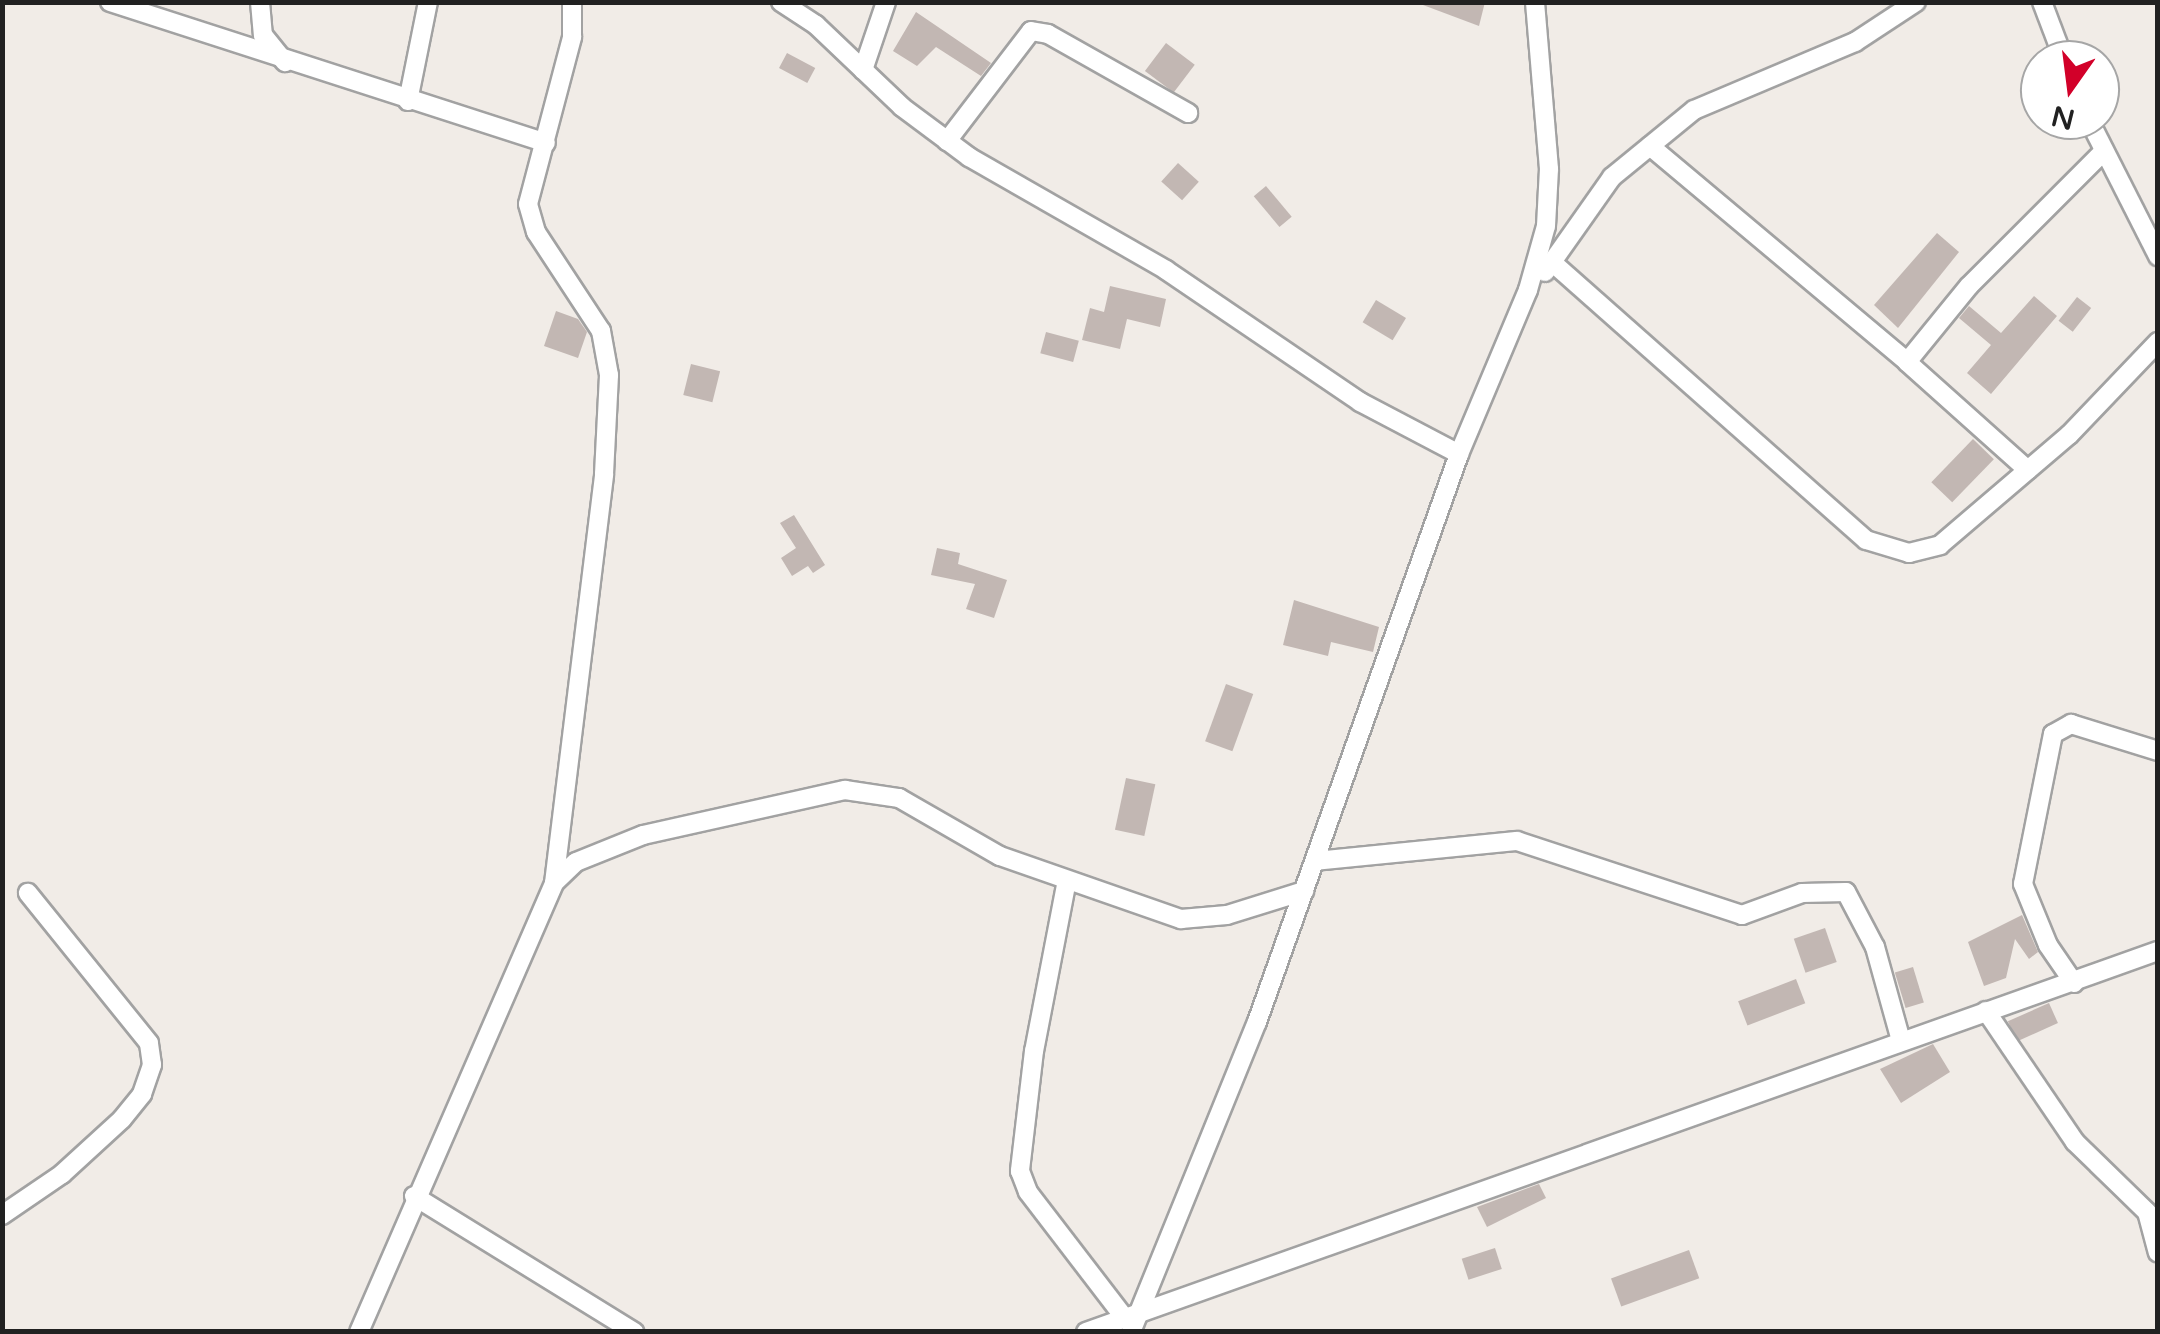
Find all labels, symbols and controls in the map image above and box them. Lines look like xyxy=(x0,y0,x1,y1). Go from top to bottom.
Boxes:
north arrow xyxy=(2020,40,2120,140)
text: N xyxy=(2048,98,2078,136)

